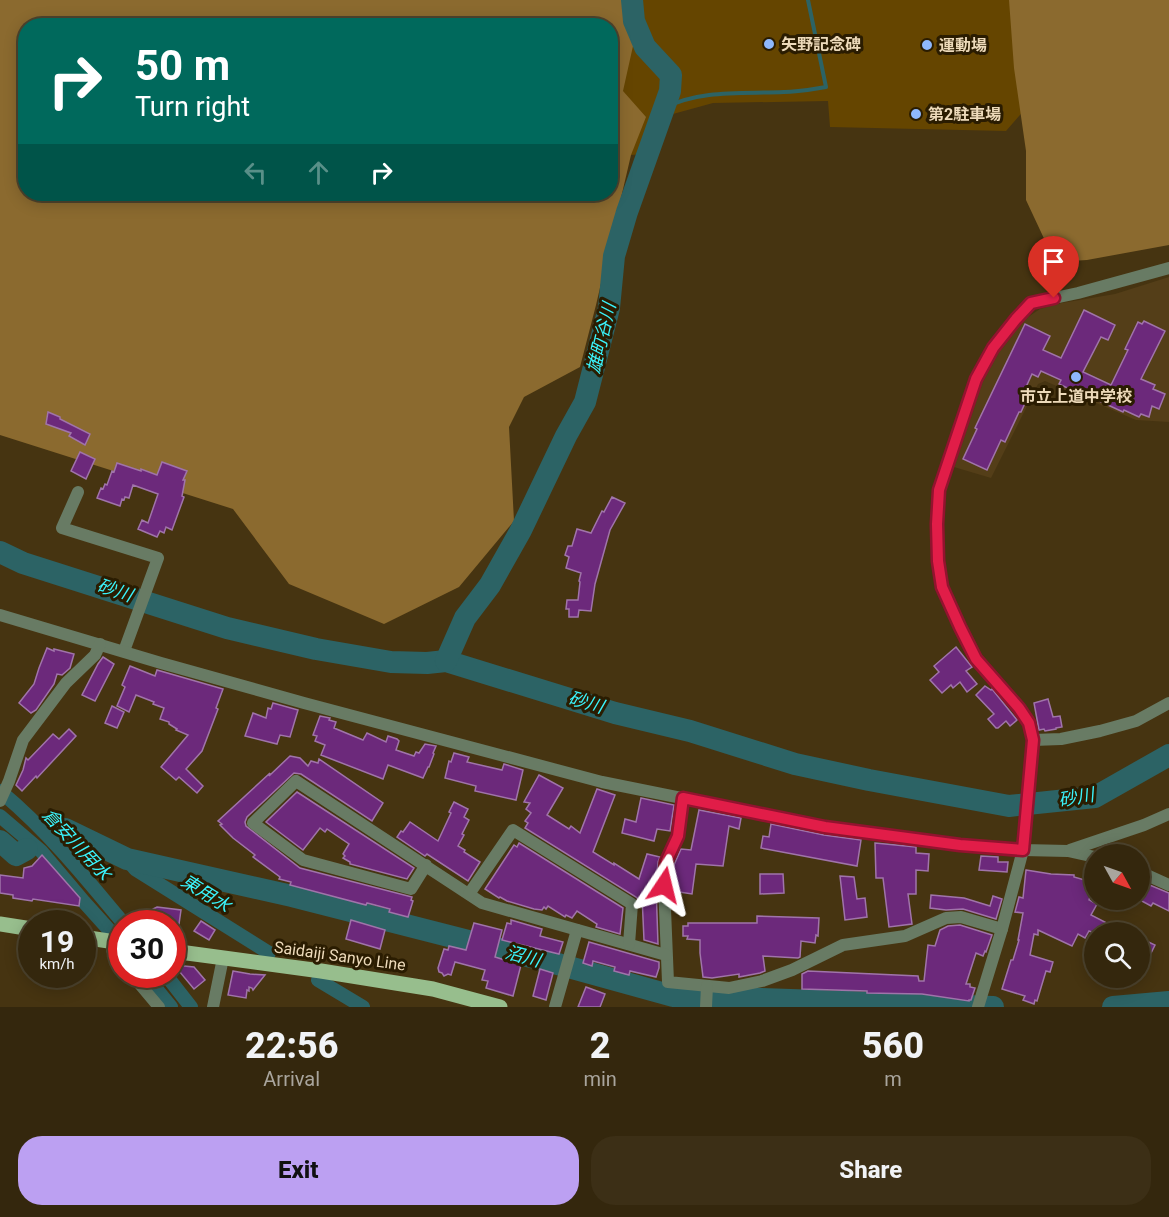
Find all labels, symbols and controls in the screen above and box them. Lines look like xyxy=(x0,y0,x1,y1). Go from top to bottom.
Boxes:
place label: 矢野記念碑 xyxy=(781,35,861,54)
place label: 運動場 xyxy=(939,36,987,55)
marker: 矢野記念碑 xyxy=(762,37,776,51)
marker: 運動場 xyxy=(920,38,934,52)
text: 50 m xyxy=(135,41,230,90)
icon: right xyxy=(36,42,114,120)
text: Turn right xyxy=(135,91,250,123)
place label: 第2駐車場 xyxy=(928,105,1001,124)
marker: 第2駐車場 xyxy=(909,107,923,121)
icon: left xyxy=(239,156,272,189)
icon: ahead xyxy=(302,156,335,189)
icon: right xyxy=(365,156,398,189)
pin xyxy=(1028,236,1079,298)
icon: arrive xyxy=(1037,245,1070,278)
water label: 雄町谷川 xyxy=(583,299,620,375)
marker: 市立上道中学校 xyxy=(1069,370,1083,384)
place label: 市立上道中学校 xyxy=(1020,387,1132,406)
water label: 砂川 xyxy=(95,574,137,606)
water label: 砂川 xyxy=(566,687,608,718)
water label: 砂川 xyxy=(1056,783,1098,810)
water label: 倉安川用水 xyxy=(39,804,117,886)
north arrow xyxy=(1084,844,1150,910)
map controls xyxy=(1084,844,1150,988)
position arrow xyxy=(632,853,696,917)
water label: 東用水 xyxy=(178,870,236,917)
speed limit sign: 30 xyxy=(108,910,186,988)
button: search xyxy=(1084,922,1150,988)
text: 19 xyxy=(40,924,74,959)
street label: Saidaiji Sanyo Line xyxy=(273,937,407,975)
water label: 沼川 xyxy=(503,941,545,971)
text: km/h xyxy=(39,955,75,973)
text: 22:56 xyxy=(245,1025,338,1067)
text: 2 xyxy=(590,1025,611,1067)
text: 560 xyxy=(862,1025,924,1067)
text: Arrival xyxy=(263,1067,320,1091)
text: min xyxy=(583,1067,617,1091)
text: m xyxy=(884,1067,902,1091)
button: Exit xyxy=(18,1136,579,1205)
button: Share xyxy=(591,1136,1151,1205)

